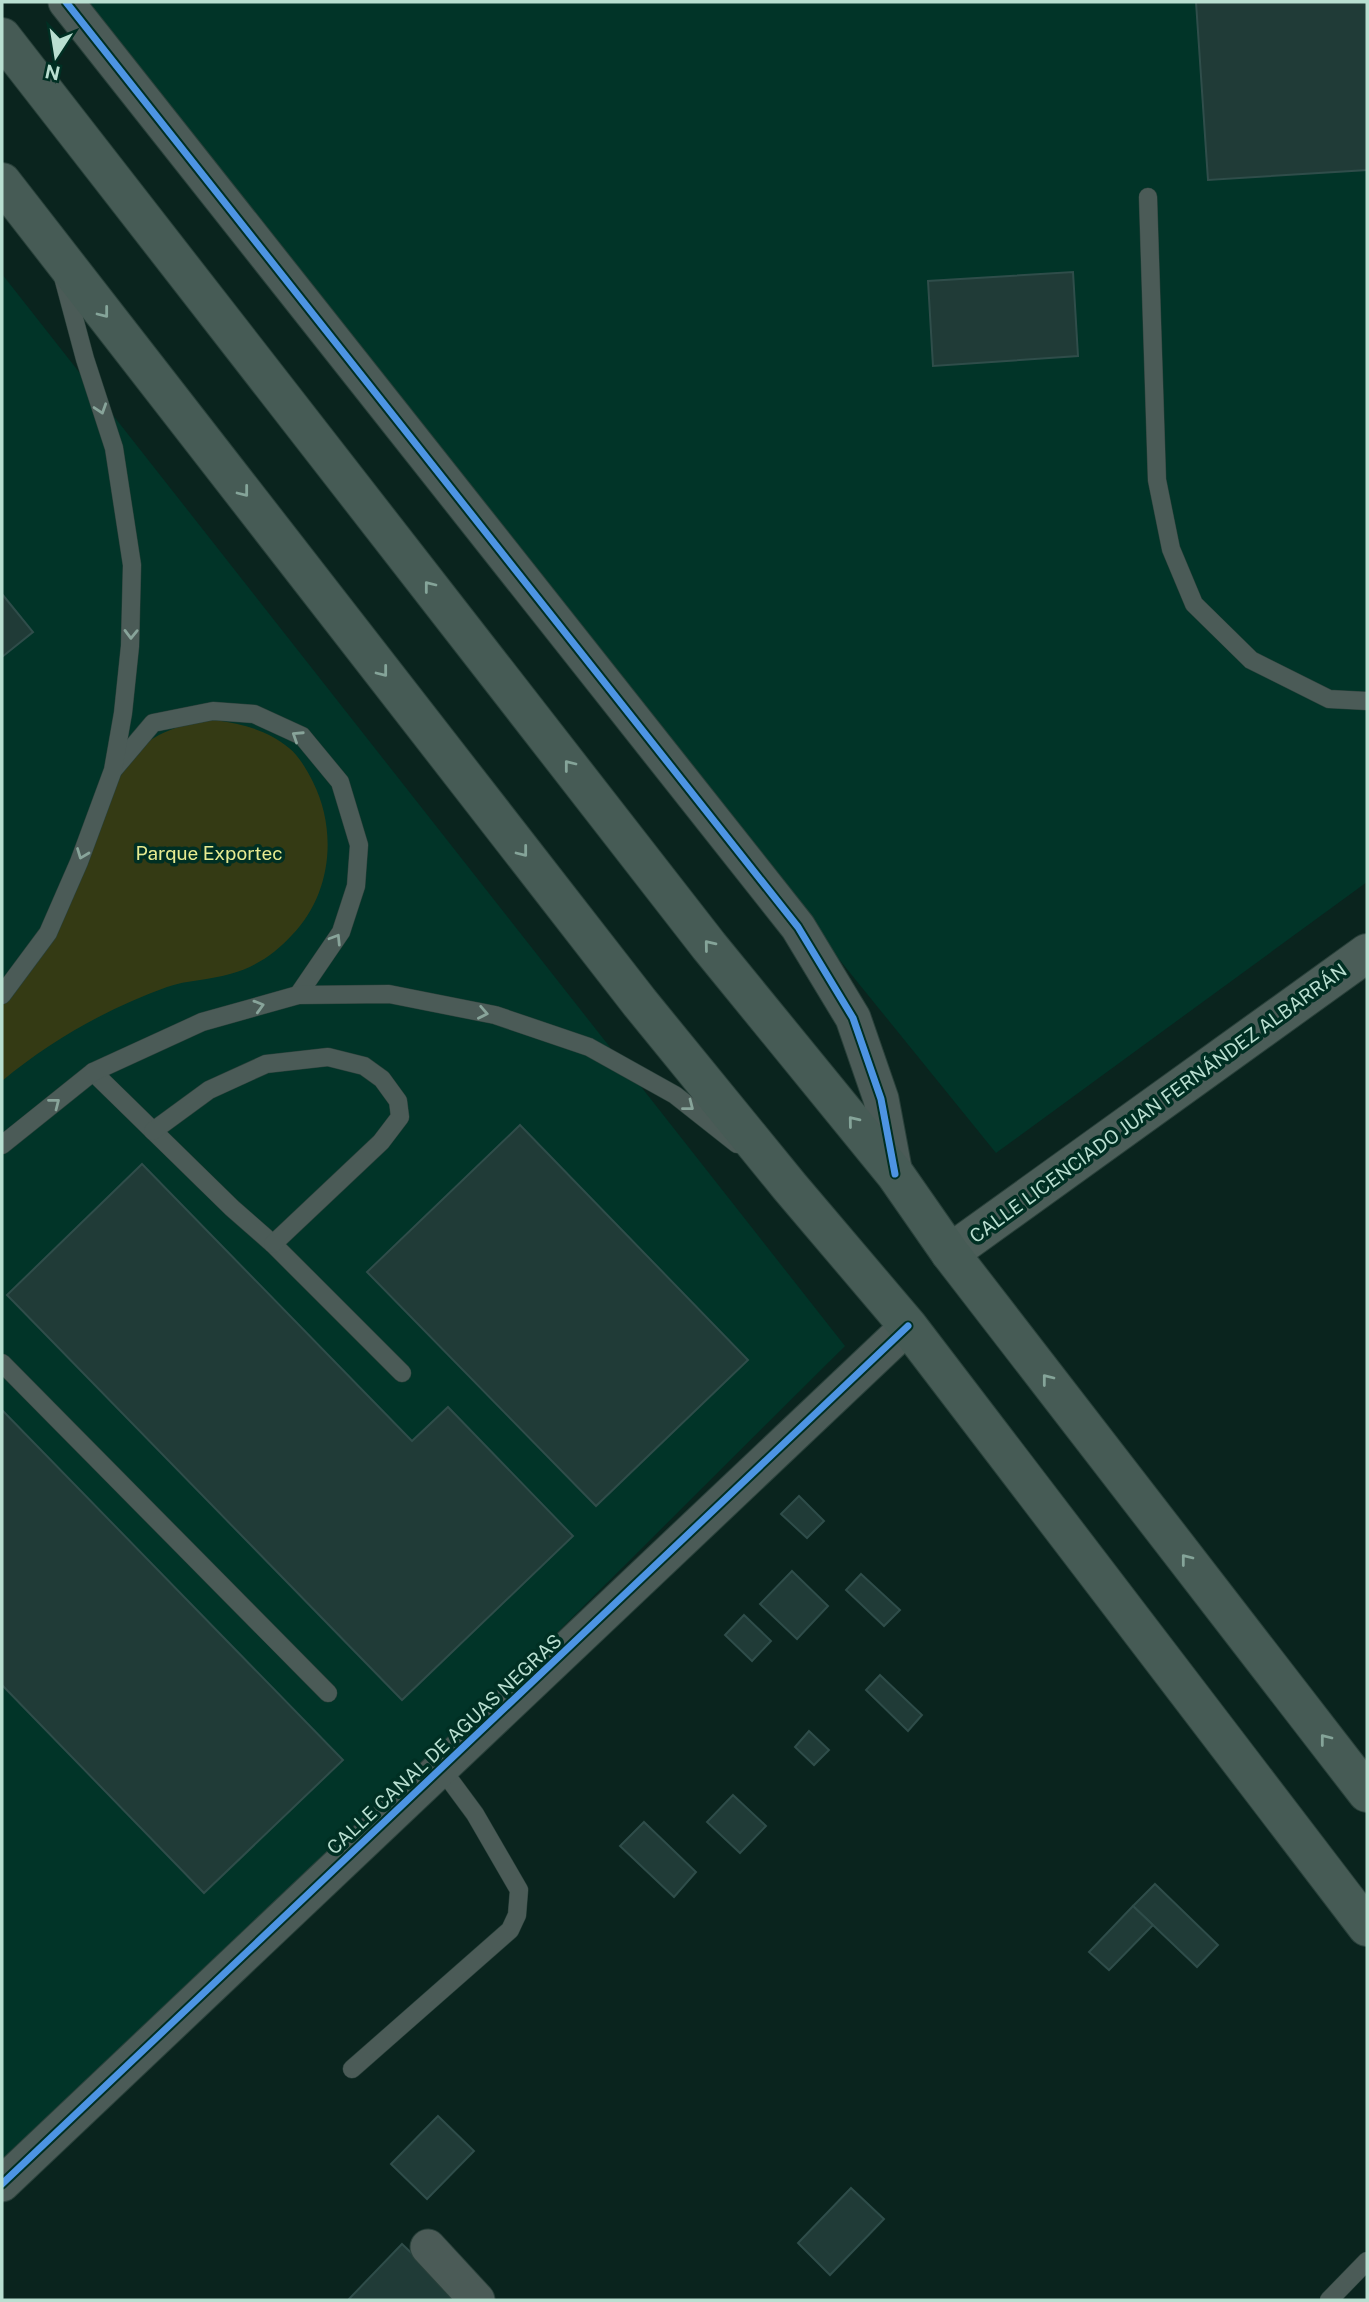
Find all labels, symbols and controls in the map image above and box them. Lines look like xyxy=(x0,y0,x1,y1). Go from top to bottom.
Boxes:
north arrow xyxy=(21,21,91,91)
text: N xyxy=(43,60,62,85)
one-way arrow xyxy=(96,305,109,317)
one-way arrow xyxy=(93,403,107,415)
one-way arrow xyxy=(235,485,248,497)
one-way arrow xyxy=(424,581,437,594)
one-way arrow xyxy=(123,628,138,639)
one-way arrow xyxy=(375,665,388,677)
one-way arrow xyxy=(292,731,305,744)
one-way arrow xyxy=(564,761,577,773)
park label: Parque Exportec xyxy=(135,842,283,864)
one-way arrow xyxy=(514,844,527,857)
one-way arrow xyxy=(76,848,90,860)
one-way arrow xyxy=(327,933,340,946)
one-way arrow xyxy=(704,940,717,952)
street label: CALLE LICENCIADO JUAN FERNÁNDEZ ALBARRÁN xyxy=(965,959,1351,1247)
one-way arrow xyxy=(253,1000,265,1015)
one-way arrow xyxy=(477,1004,489,1019)
one-way arrow xyxy=(48,1098,60,1111)
one-way arrow xyxy=(681,1098,693,1111)
one-way arrow xyxy=(848,1116,861,1129)
one-way arrow xyxy=(1042,1374,1055,1387)
one-way arrow xyxy=(1182,1554,1195,1567)
street label: CALLE CANAL DE AGUAS NEGRAS xyxy=(322,1629,566,1859)
one-way arrow xyxy=(1321,1734,1334,1747)

